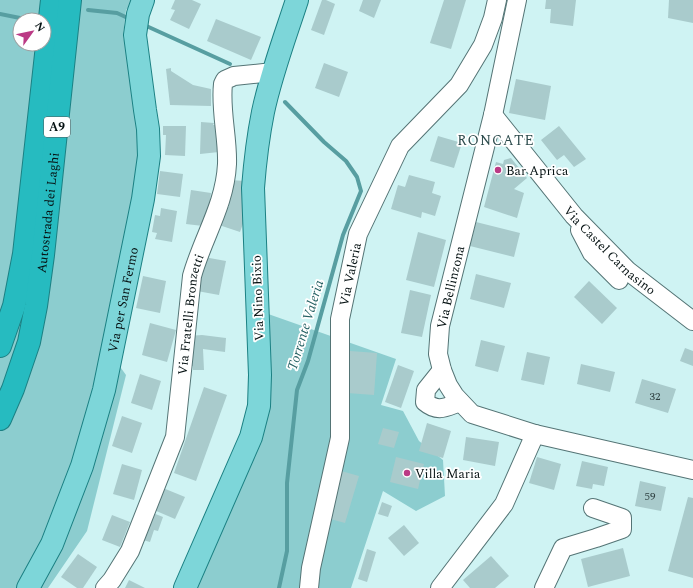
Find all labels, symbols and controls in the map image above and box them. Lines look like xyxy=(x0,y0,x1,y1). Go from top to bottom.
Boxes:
north arrow xyxy=(12,12,52,52)
text: N xyxy=(30,18,50,35)
road number: A9 xyxy=(44,117,70,137)
district label: RONCATE xyxy=(457,130,535,151)
street label: Autostrada dei Laghi xyxy=(32,152,65,274)
place label: Bar Aprica xyxy=(506,161,569,181)
marker: Bar Aprica xyxy=(493,165,503,175)
street label: Via Castel Carnasino xyxy=(558,202,660,300)
street label: Via Valeria xyxy=(334,240,367,308)
street label: Via Bellinzona xyxy=(432,243,470,331)
street label: Via per San Fermo xyxy=(103,245,144,354)
street label: Via Fratelli Bronzetti xyxy=(173,251,210,376)
street label: Via Nino Bixio xyxy=(247,255,269,341)
water label: Torrente Valeria xyxy=(282,277,329,373)
house number: 32 xyxy=(650,388,661,405)
place label: Villa Maria xyxy=(415,464,481,484)
marker: Villa Maria xyxy=(402,468,412,478)
house number: 59 xyxy=(645,488,656,505)

